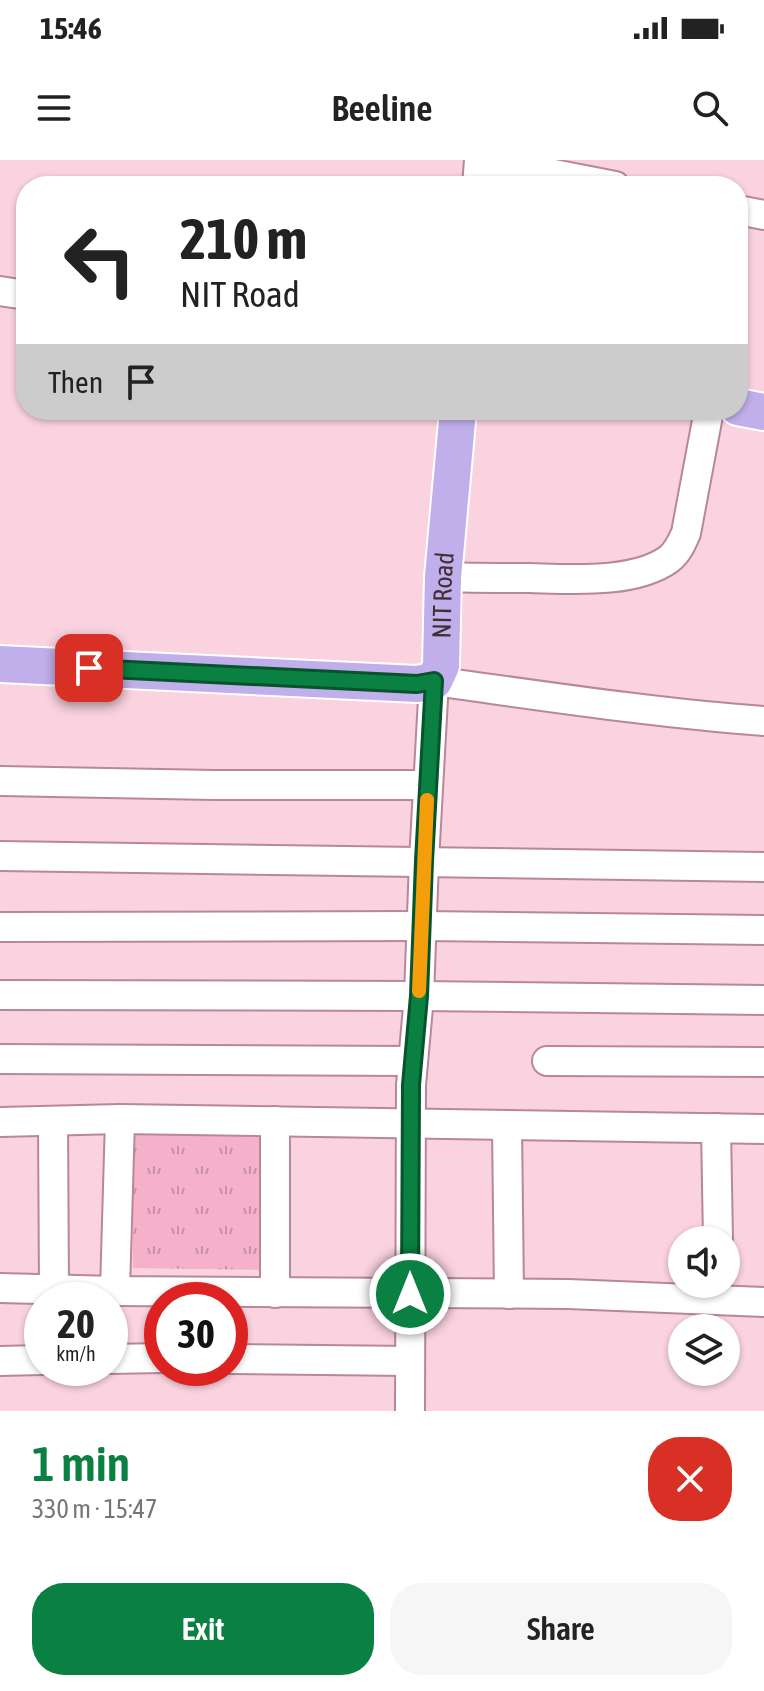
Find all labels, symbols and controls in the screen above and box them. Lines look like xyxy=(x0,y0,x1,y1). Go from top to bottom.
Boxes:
text: 15:46 xyxy=(40,11,102,45)
icon: menu xyxy=(32,86,76,130)
icon: search xyxy=(688,86,732,130)
text: Beeline xyxy=(331,87,433,129)
text: 210 m xyxy=(180,207,307,271)
icon: left xyxy=(48,208,152,312)
text: NIT Road xyxy=(180,273,300,315)
icon: arrive xyxy=(119,360,163,404)
text: Then xyxy=(48,365,103,399)
street label: NIT Road xyxy=(427,551,460,639)
pin xyxy=(55,634,123,702)
icon: arrive xyxy=(67,646,111,690)
map controls xyxy=(668,1226,740,1386)
button: sound xyxy=(668,1226,740,1298)
position arrow xyxy=(368,1252,452,1336)
speed limit sign: 30 xyxy=(144,1282,248,1386)
text: 20 xyxy=(57,1301,95,1346)
button: layers xyxy=(668,1314,740,1386)
text: km/h xyxy=(56,1342,96,1365)
text: 1 min xyxy=(32,1436,130,1491)
button: close xyxy=(648,1437,732,1521)
text: 330 m · 15:47 xyxy=(32,1494,157,1524)
button: Exit xyxy=(32,1583,374,1675)
button: Share xyxy=(390,1583,732,1675)

